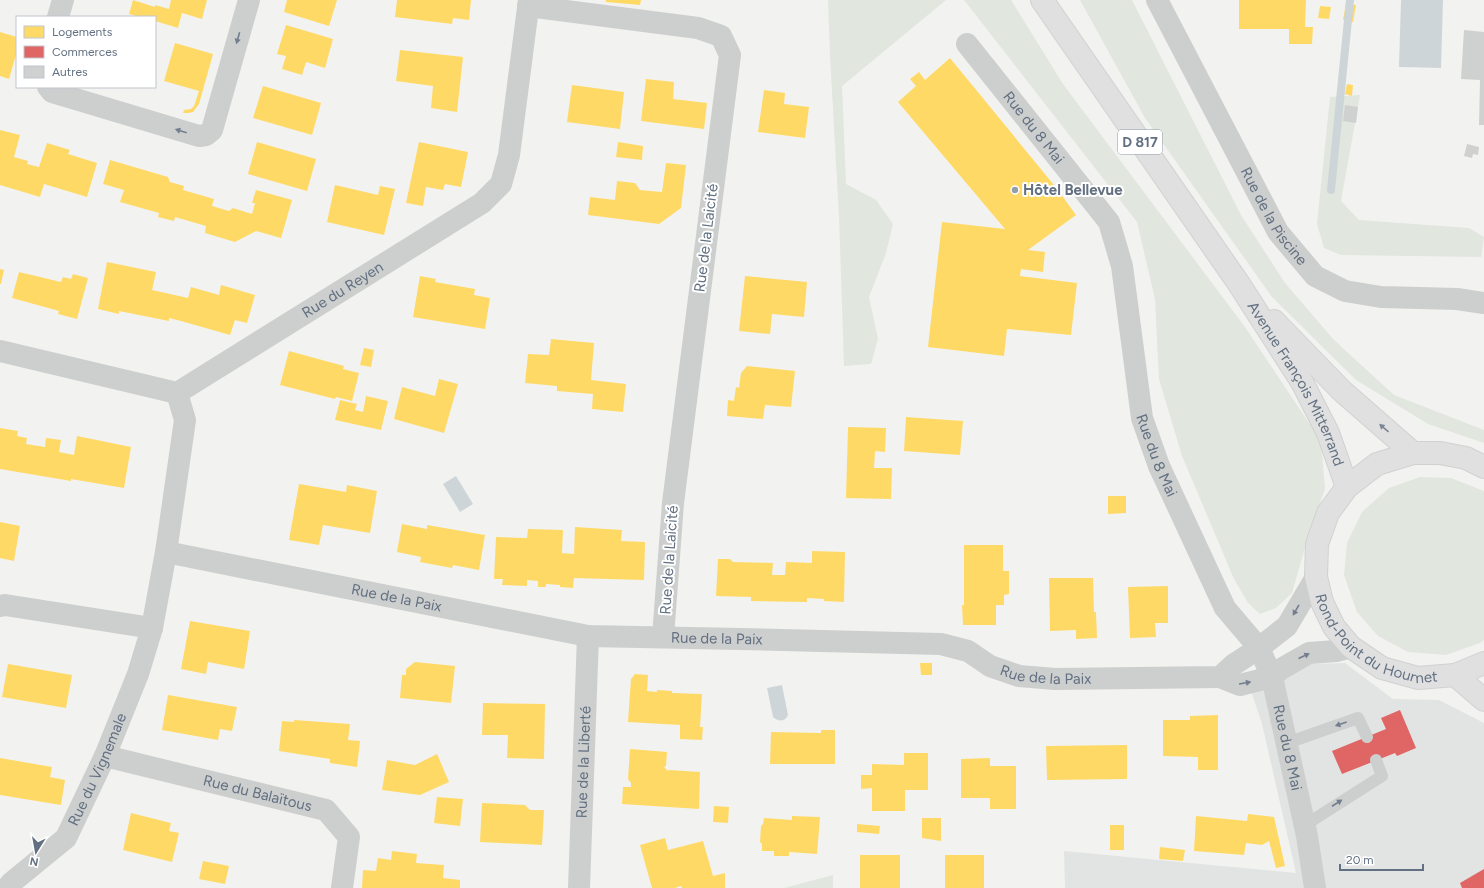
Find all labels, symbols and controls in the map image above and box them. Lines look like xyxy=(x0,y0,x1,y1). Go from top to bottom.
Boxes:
legend xyxy=(16,16,156,88)
text: Logements xyxy=(52,25,113,39)
one-way arrow xyxy=(235,32,241,44)
text: Commerces xyxy=(52,45,118,59)
text: Autres xyxy=(52,65,88,79)
street label: Rue du 8 Mai xyxy=(999,88,1068,167)
one-way arrow xyxy=(175,128,187,134)
road number: D 817 xyxy=(1118,130,1162,154)
street label: Rue de la Piscine xyxy=(1237,164,1311,269)
place label: Hôtel Bellevue xyxy=(1023,181,1123,199)
street label: Rue de la Laicité xyxy=(690,183,722,293)
marker: Hôtel Bellevue xyxy=(1010,185,1020,195)
street label: Rue du Reyen xyxy=(299,258,386,322)
street label: Avenue François Mitterrand xyxy=(1244,298,1348,468)
street label: Rue du 8 Mai xyxy=(1132,412,1181,500)
one-way arrow xyxy=(1379,423,1389,432)
street label: Rue de la Laicité xyxy=(656,505,682,615)
street label: Rue de la Paix xyxy=(350,580,443,616)
street label: Rond-Point du Hournet xyxy=(1311,592,1439,687)
one-way arrow xyxy=(1293,604,1300,616)
street label: Rue de la Paix xyxy=(671,629,763,649)
one-way arrow xyxy=(1299,653,1310,659)
street label: Rue de la Paix xyxy=(998,661,1091,688)
one-way arrow xyxy=(1239,680,1252,686)
street label: Rue du 8 Mai xyxy=(1269,703,1306,792)
street label: Rue de la Liberté xyxy=(572,706,594,819)
street label: Rue du Vignemale xyxy=(64,710,130,829)
one-way arrow xyxy=(1334,722,1346,728)
street label: Rue du Balaïtous xyxy=(201,771,314,815)
one-way arrow xyxy=(1332,799,1342,807)
north arrow xyxy=(16,832,56,872)
scale bar xyxy=(1340,846,1423,872)
text: 20 m xyxy=(1346,853,1374,867)
text: N xyxy=(29,854,40,869)

